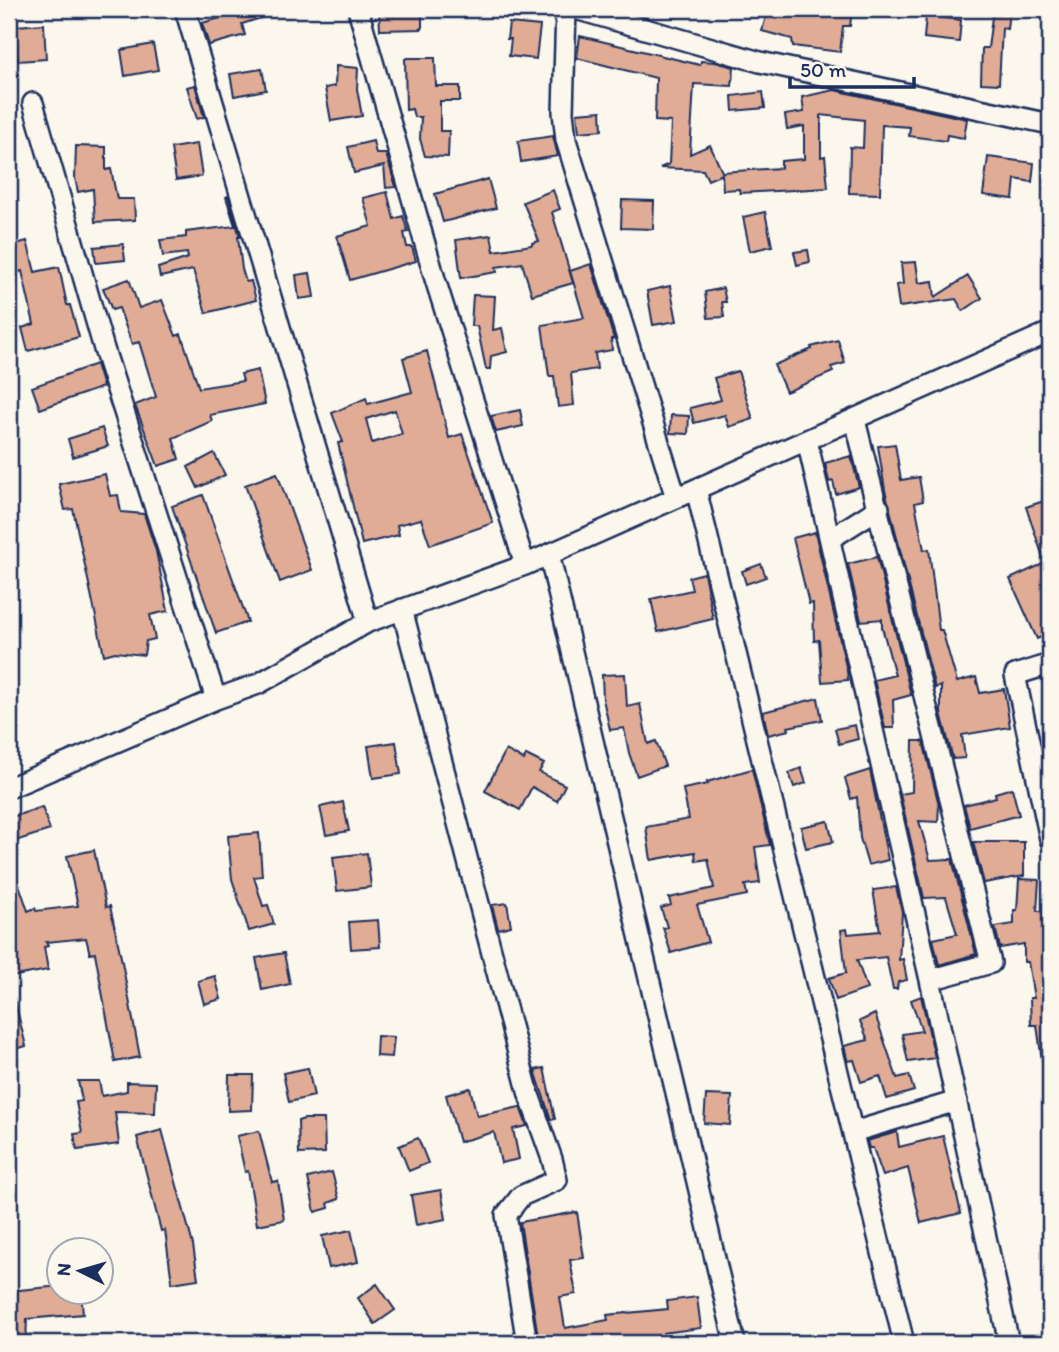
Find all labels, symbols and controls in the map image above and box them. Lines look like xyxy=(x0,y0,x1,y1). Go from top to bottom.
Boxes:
scale bar xyxy=(790,46,914,90)
text: 50 m xyxy=(800,57,847,82)
north arrow xyxy=(46,1236,116,1306)
text: N xyxy=(52,1262,76,1277)

